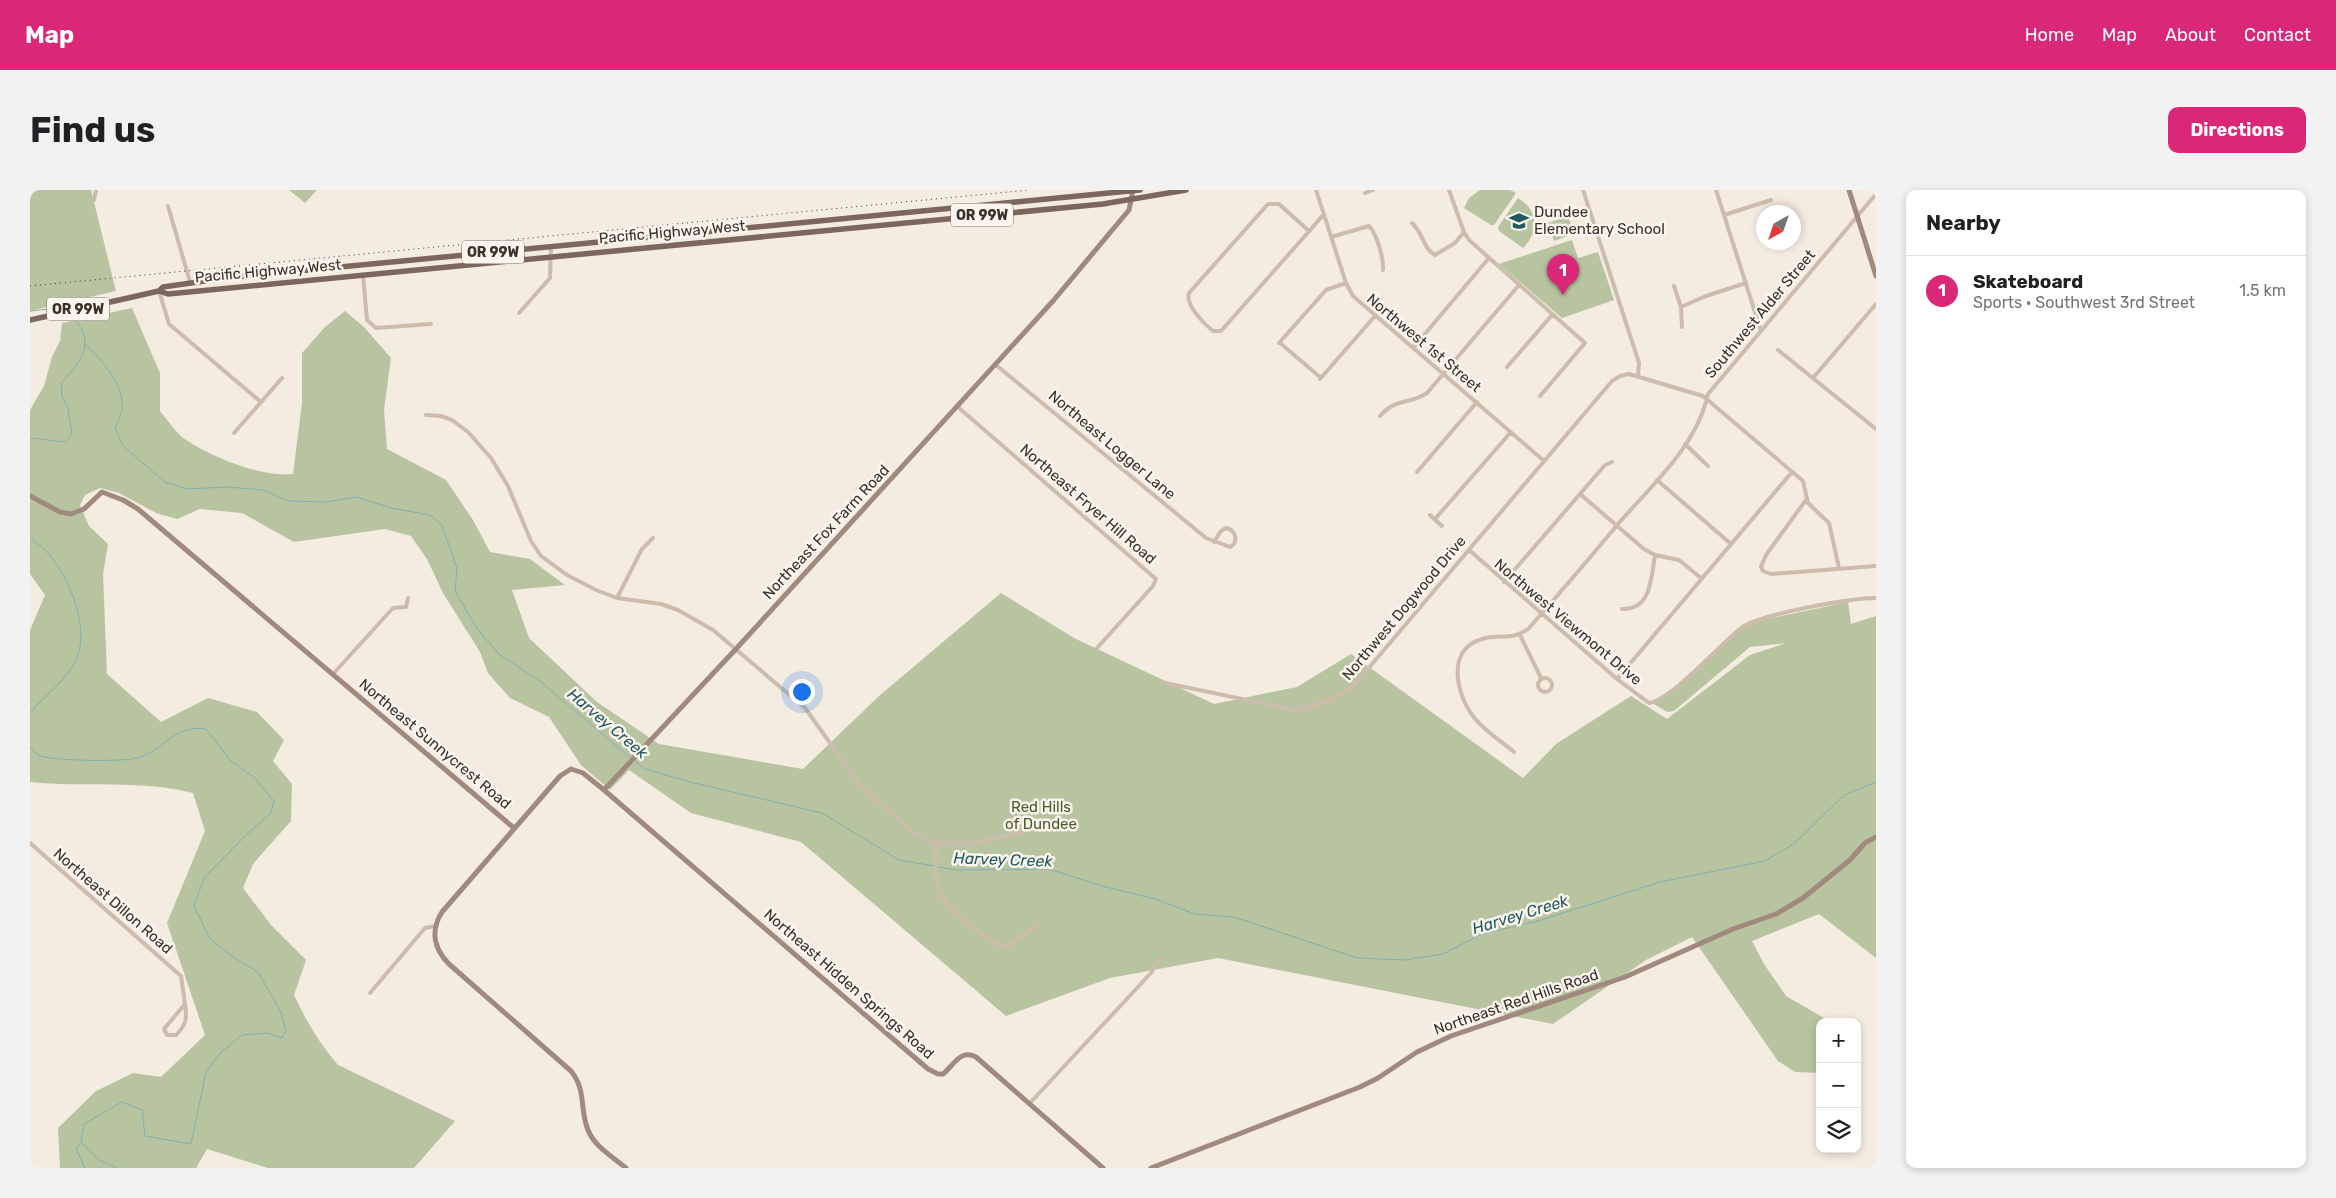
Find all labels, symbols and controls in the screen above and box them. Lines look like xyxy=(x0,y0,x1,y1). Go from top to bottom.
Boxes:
text: Map xyxy=(25,21,74,49)
text: Home xyxy=(2025,24,2074,46)
text: Map xyxy=(2102,24,2137,46)
text: About xyxy=(2165,24,2216,46)
text: Contact xyxy=(2244,24,2311,46)
button: Directions xyxy=(2168,107,2306,153)
text: Find us xyxy=(30,109,155,151)
place label: Dundee Elementary School xyxy=(1534,203,1665,238)
road number: OR 99W xyxy=(951,204,1013,226)
north arrow xyxy=(1756,205,1801,250)
school or university icon: Dundee Elementary School xyxy=(1508,210,1530,232)
text: Nearby xyxy=(1926,210,2001,235)
street label: Pacific Highway West xyxy=(598,217,746,247)
road number: OR 99W xyxy=(462,241,524,264)
street label: Southwest Alder Street xyxy=(1701,246,1819,382)
pin: 1 xyxy=(1547,254,1579,295)
street label: Pacific Highway West xyxy=(194,256,342,286)
text: Skateboard xyxy=(1973,270,2083,293)
text: 1 xyxy=(1938,281,1946,300)
text: 1.5 km xyxy=(2239,281,2286,300)
street label: Northwest 1st Street xyxy=(1363,290,1485,396)
text: Sports · Southwest 3rd Street xyxy=(1973,293,2195,312)
road number: OR 99W xyxy=(47,298,109,320)
street label: Northeast Logger Lane xyxy=(1045,387,1179,503)
street label: Northeast Fryer Hill Road xyxy=(1016,440,1160,568)
street label: Northeast Fox Farm Road xyxy=(759,461,893,603)
street label: Northwest Dogwood Drive xyxy=(1338,532,1470,684)
street label: Northwest Viewmont Drive xyxy=(1491,555,1645,689)
street label: Northeast Sunnycrest Road xyxy=(355,675,515,813)
your location xyxy=(789,679,815,705)
water label: Harvey Creek xyxy=(564,684,652,763)
park label: Red Hills of Dundee xyxy=(1005,798,1077,833)
street label: Northeast Dillon Road xyxy=(50,844,176,958)
water label: Harvey Creek xyxy=(953,848,1054,871)
water label: Harvey Creek xyxy=(1470,891,1571,938)
street label: Northeast Hidden Springs Road xyxy=(760,905,938,1063)
street label: Northeast Red Hills Road xyxy=(1431,965,1601,1039)
map controls xyxy=(1816,1018,1861,1153)
button: + xyxy=(1816,1018,1861,1063)
button: − xyxy=(1816,1063,1861,1108)
button: layers xyxy=(1816,1108,1861,1153)

